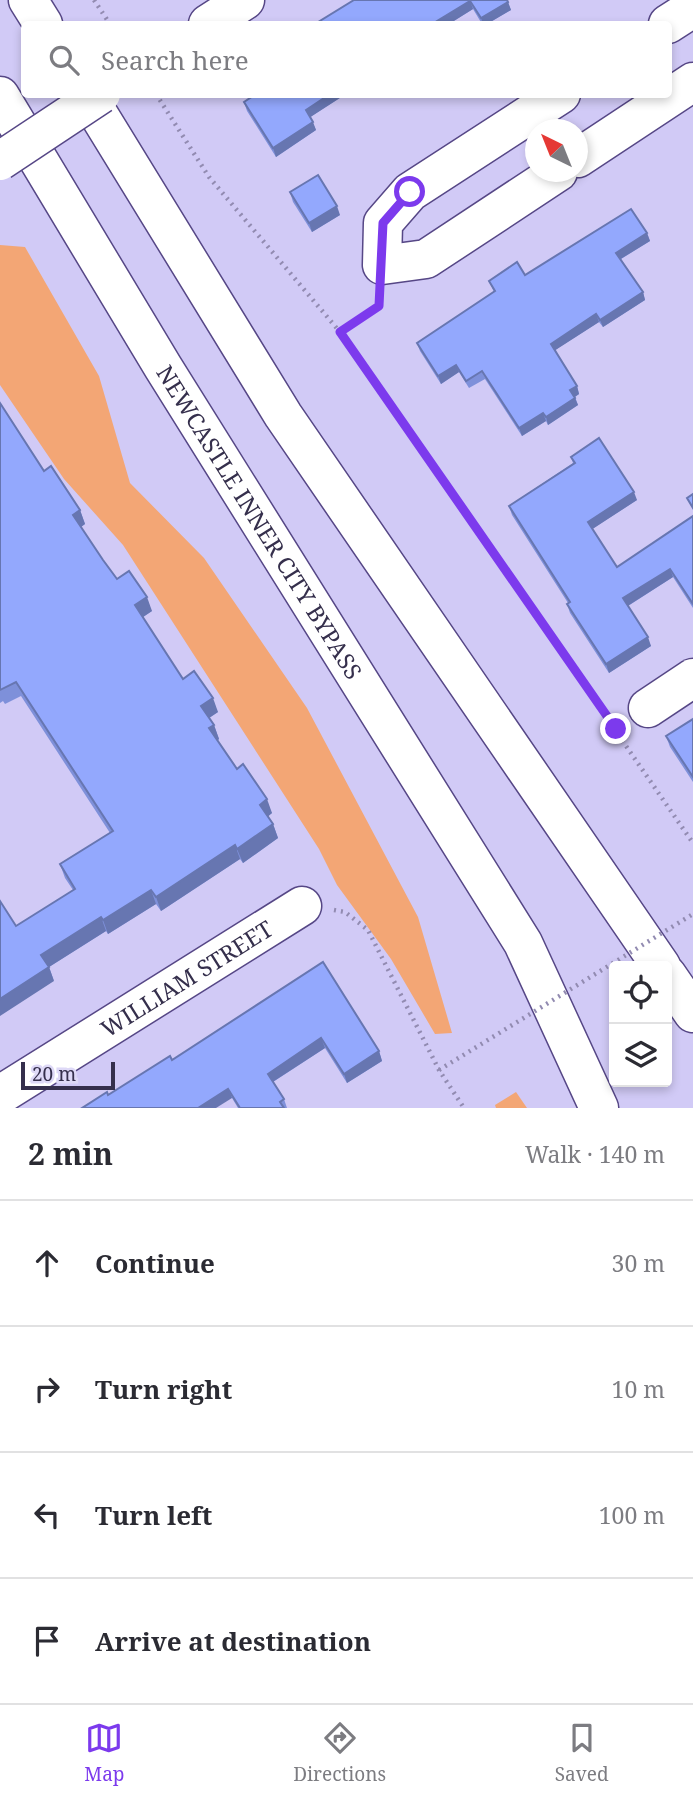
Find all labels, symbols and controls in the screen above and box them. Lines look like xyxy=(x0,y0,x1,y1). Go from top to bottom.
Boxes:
search box xyxy=(21,21,672,98)
icon: search xyxy=(45,41,83,79)
text: Search here xyxy=(101,42,249,78)
north arrow xyxy=(525,119,588,182)
route start xyxy=(394,176,425,207)
street label: NEWCASTLE INNER CITY BYPASS xyxy=(150,359,370,685)
route end xyxy=(600,713,631,744)
street label: WILLIAM STREET xyxy=(94,912,279,1044)
map controls xyxy=(609,961,672,1087)
button: locate xyxy=(609,961,672,1024)
button: layers xyxy=(609,1024,672,1087)
scale bar xyxy=(21,1059,116,1091)
text: 20 m xyxy=(32,1061,76,1087)
text: 2 min xyxy=(28,1133,113,1174)
text: Walk · 140 m xyxy=(525,1138,665,1170)
icon: ahead xyxy=(28,1244,66,1282)
text: Continue xyxy=(95,1245,215,1281)
text: 30 m xyxy=(612,1247,665,1279)
icon: right xyxy=(28,1370,66,1408)
text: Turn right xyxy=(95,1371,232,1407)
text: 10 m xyxy=(612,1373,665,1405)
icon: left xyxy=(28,1496,66,1534)
text: Turn left xyxy=(95,1497,212,1533)
text: 100 m xyxy=(599,1499,665,1531)
icon: arrive xyxy=(28,1622,66,1660)
text: Arrive at destination xyxy=(95,1623,371,1659)
tab: Map xyxy=(84,1719,125,1787)
tab: Directions xyxy=(293,1719,386,1787)
tab: Saved xyxy=(555,1719,609,1787)

